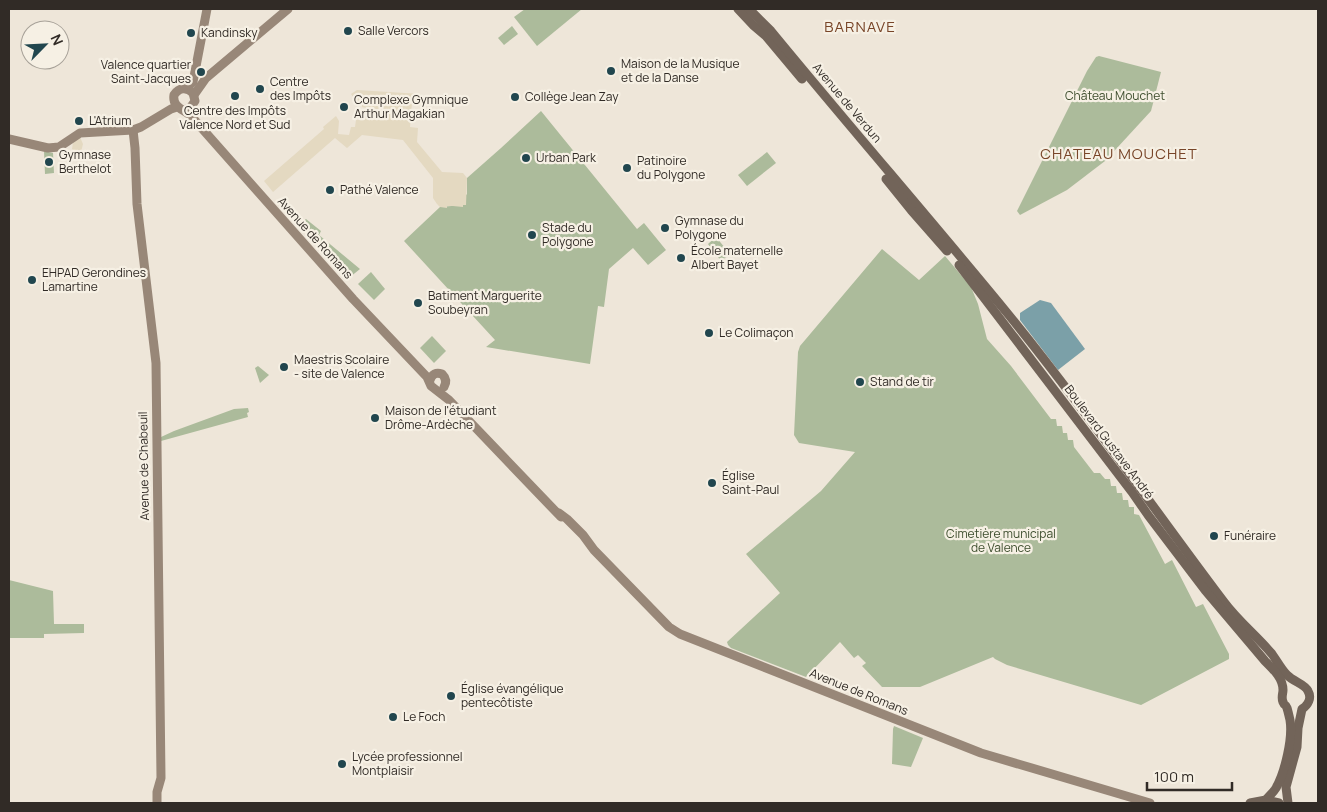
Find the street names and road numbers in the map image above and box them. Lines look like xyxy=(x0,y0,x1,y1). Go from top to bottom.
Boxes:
street label: Avenue de Verdun xyxy=(809,59,886,146)
street label: Avenue de Romans xyxy=(274,193,357,282)
street label: Boulevard Gustave André xyxy=(1061,381,1158,502)
street label: Avenue de Chabeuil xyxy=(134,411,153,521)
street label: Avenue de Romans xyxy=(807,664,911,719)

